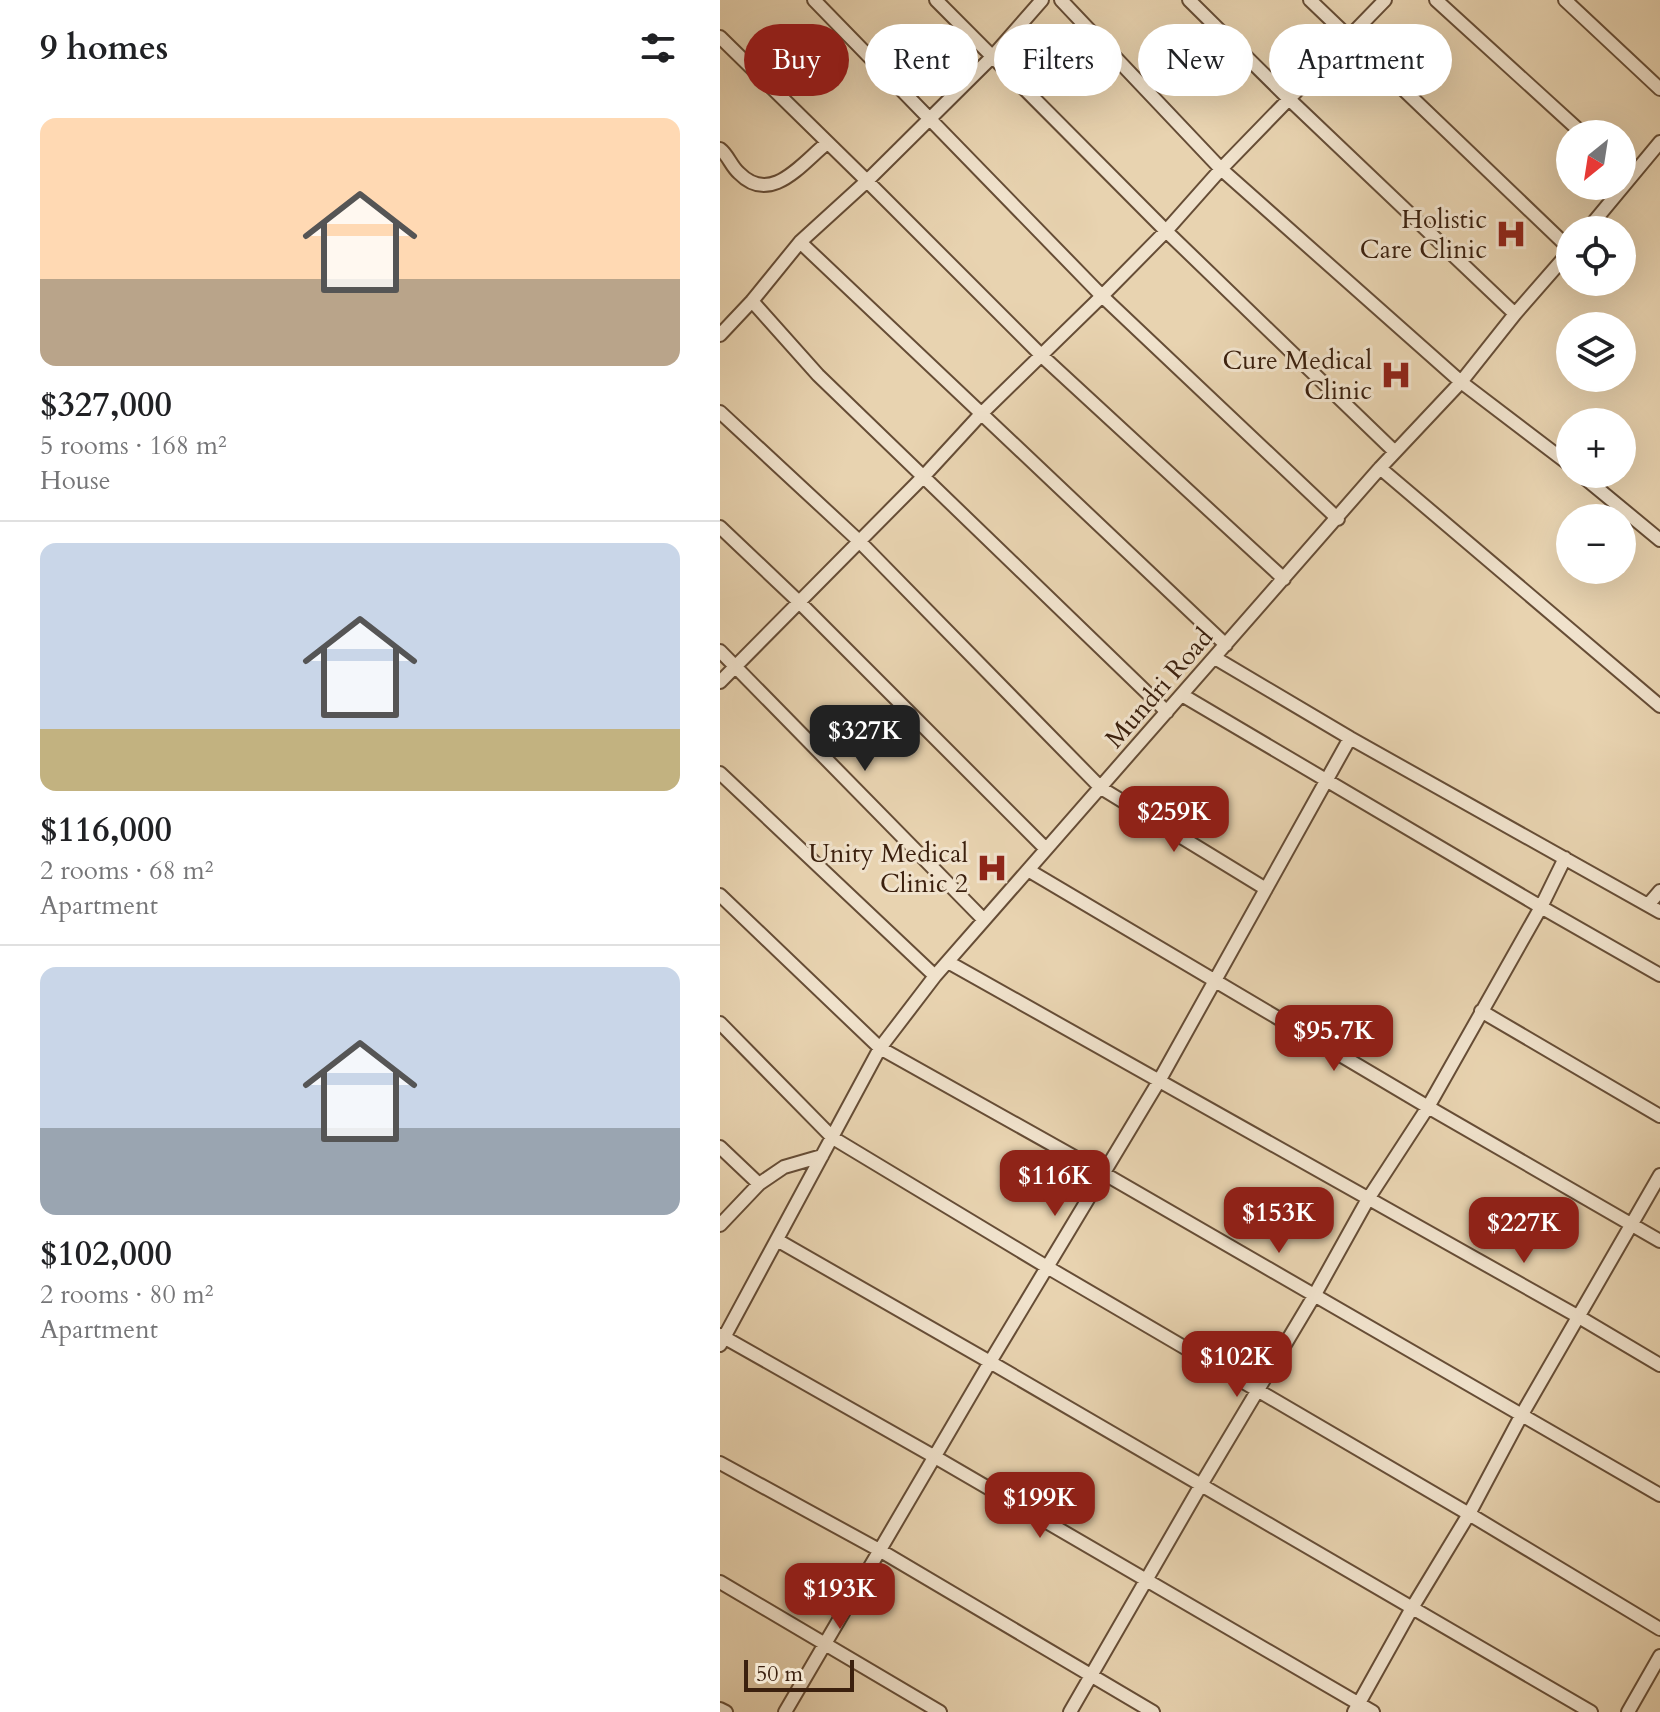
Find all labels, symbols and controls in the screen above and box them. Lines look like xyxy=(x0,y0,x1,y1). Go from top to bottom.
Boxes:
chip: Buy xyxy=(744,24,849,96)
chip: Rent xyxy=(865,24,978,96)
chip: Filters xyxy=(994,24,1122,96)
chip: New xyxy=(1138,24,1253,96)
chip: Apartment xyxy=(1269,24,1452,96)
text: 9 homes xyxy=(40,25,168,71)
icon: filters xyxy=(636,26,680,70)
north arrow xyxy=(1556,120,1636,200)
map controls xyxy=(1556,120,1636,584)
icon: home xyxy=(288,170,432,314)
place label: Holistic Care Clinic xyxy=(1360,202,1487,267)
button: locate xyxy=(1556,216,1636,296)
hospital icon: Holistic Care Clinic xyxy=(1494,217,1528,251)
button: layers xyxy=(1556,312,1636,392)
place label: Cure Medical Clinic xyxy=(1222,343,1372,408)
hospital icon: Cure Medical Clinic xyxy=(1379,358,1413,392)
text: $327,000 xyxy=(40,382,172,428)
button: + xyxy=(1556,408,1636,488)
text: 5 rooms · 168 m² xyxy=(40,428,227,463)
text: House xyxy=(40,463,111,498)
button: − xyxy=(1556,504,1636,584)
icon: home xyxy=(288,595,432,739)
street label: Mundri Road xyxy=(1097,620,1221,755)
pin: $327K xyxy=(809,705,921,773)
text: $327K xyxy=(828,713,902,748)
pin: $259K xyxy=(1118,786,1230,854)
text: $259K xyxy=(1137,794,1211,829)
text: $116,000 xyxy=(40,807,172,853)
place label: Unity Medical Clinic 2 xyxy=(809,836,968,901)
hospital icon: Unity Medical Clinic 2 xyxy=(975,851,1009,885)
text: 2 rooms · 68 m² xyxy=(40,853,213,888)
text: Apartment xyxy=(40,888,158,923)
pin: $95.7K xyxy=(1269,1005,1399,1073)
text: $95.7K xyxy=(1293,1013,1375,1048)
icon: home xyxy=(288,1019,432,1163)
pin: $116K xyxy=(999,1150,1111,1218)
text: $116K xyxy=(1018,1158,1092,1193)
pin: $153K xyxy=(1223,1187,1335,1255)
text: $153K xyxy=(1242,1195,1316,1230)
pin: $227K xyxy=(1468,1197,1580,1265)
text: $227K xyxy=(1487,1205,1561,1240)
text: $102,000 xyxy=(40,1231,172,1277)
text: 2 rooms · 80 m² xyxy=(40,1277,213,1312)
text: Apartment xyxy=(40,1312,158,1347)
pin: $102K xyxy=(1181,1331,1293,1399)
text: $102K xyxy=(1200,1339,1274,1374)
pin: $199K xyxy=(984,1472,1096,1540)
text: $199K xyxy=(1003,1480,1077,1515)
pin: $193K xyxy=(784,1563,896,1631)
text: $193K xyxy=(803,1571,877,1606)
scale bar xyxy=(744,1656,854,1692)
text: 50 m xyxy=(756,1659,803,1689)

